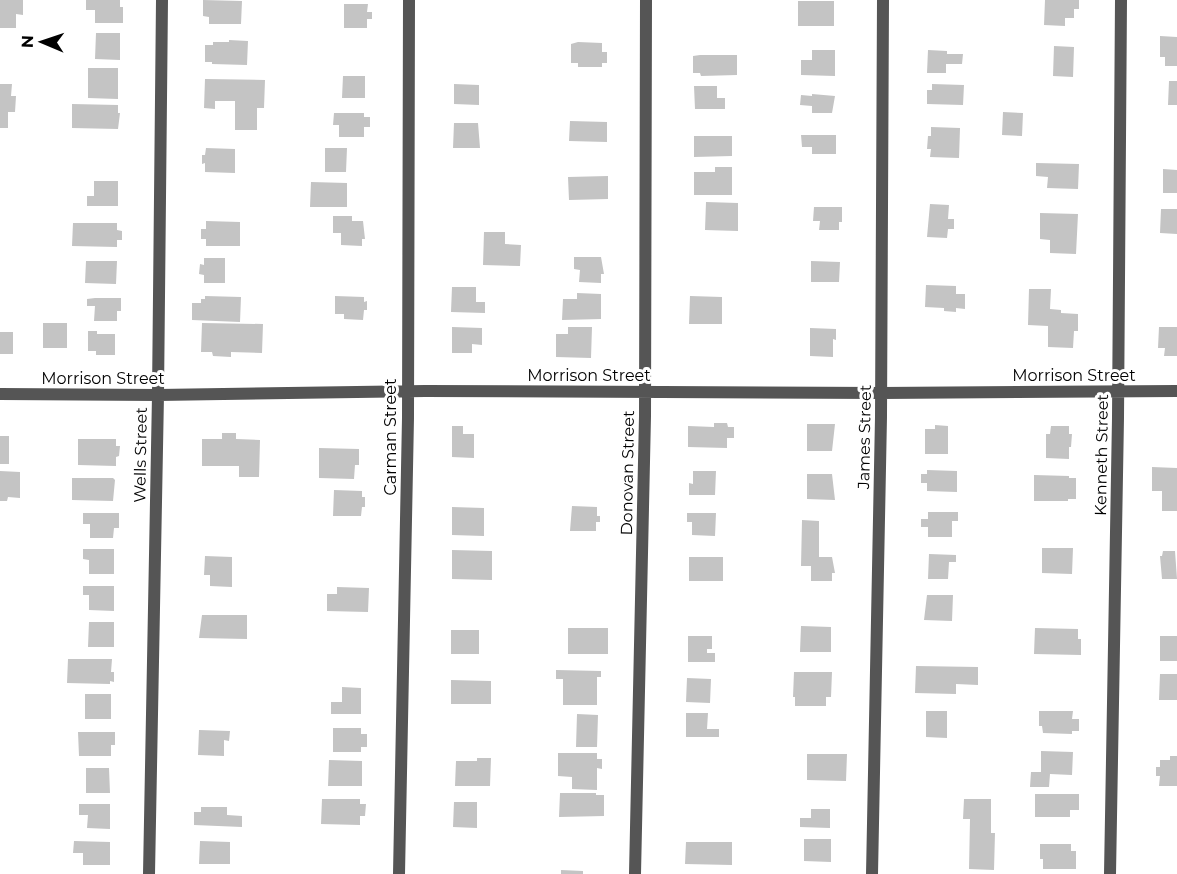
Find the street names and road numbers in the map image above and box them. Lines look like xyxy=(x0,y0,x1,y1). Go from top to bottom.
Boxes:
street label: Morrison Street xyxy=(527,366,651,385)
street label: Morrison Street xyxy=(1012,366,1136,385)
street label: Morrison Street xyxy=(41,369,165,388)
street label: Carman Street xyxy=(381,378,400,495)
street label: James Street xyxy=(854,384,875,490)
street label: Kenneth Street xyxy=(1091,393,1112,516)
street label: Wells Street xyxy=(130,407,151,503)
street label: Donovan Street xyxy=(617,410,638,536)

